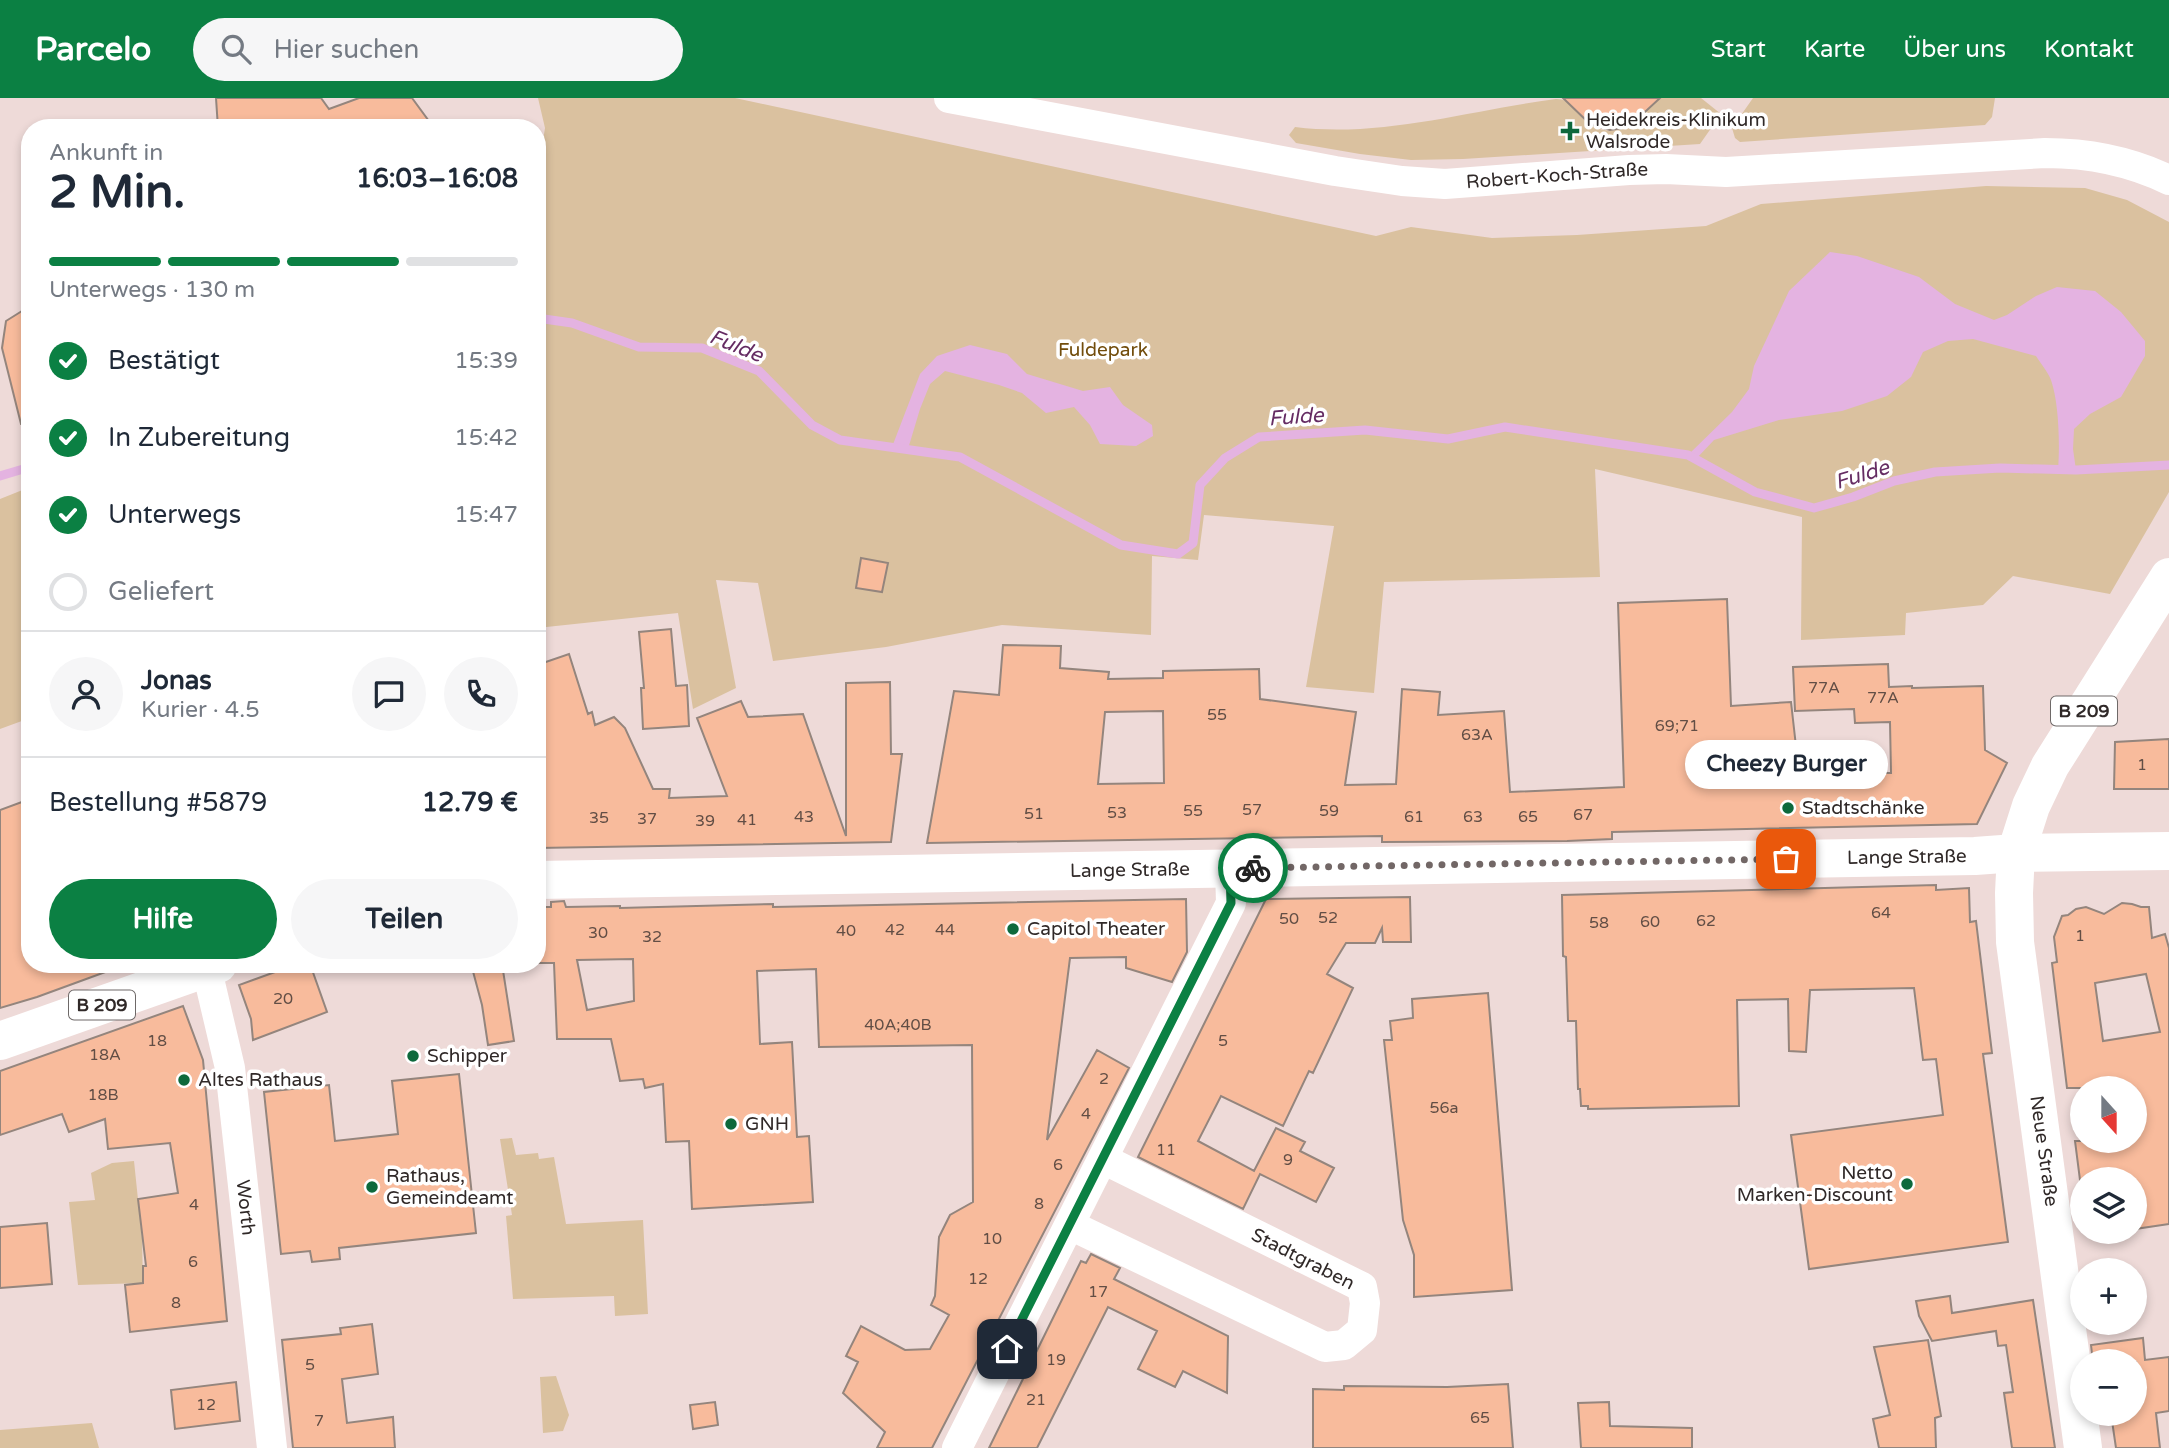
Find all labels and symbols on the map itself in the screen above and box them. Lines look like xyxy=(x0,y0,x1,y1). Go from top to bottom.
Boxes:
place label: Heidekreis-Klinikum Walsrode xyxy=(1586,109,1766,153)
marker: Heidekreis-Klinikum Walsrode xyxy=(1560,121,1580,141)
street label: Robert-Koch-Straße xyxy=(1465,158,1648,193)
water label: Fulde xyxy=(706,324,767,368)
park label: Fuldepark xyxy=(1058,339,1148,361)
water label: Fulde xyxy=(1268,403,1326,431)
water label: Fulde xyxy=(1832,455,1893,495)
house number: 77A xyxy=(1808,678,1840,698)
house number: 77A xyxy=(1867,688,1899,708)
road number: B 209 xyxy=(2051,696,2117,726)
house number: 55 xyxy=(1207,705,1227,725)
house number: 69;71 xyxy=(1655,716,1699,736)
house number: 63A xyxy=(1461,725,1493,745)
callout: Cheezy Burger xyxy=(1684,740,1887,789)
house number: 1 xyxy=(2137,755,2147,775)
place label: Stadtschänke xyxy=(1802,797,1924,819)
house number: 57 xyxy=(1242,800,1262,820)
marker: Stadtschänke xyxy=(1780,800,1796,816)
house number: 55 xyxy=(1183,801,1203,821)
house number: 59 xyxy=(1319,801,1339,821)
house number: 53 xyxy=(1107,803,1127,823)
house number: 51 xyxy=(1024,804,1044,824)
house number: 67 xyxy=(1573,805,1593,825)
house number: 43 xyxy=(794,807,814,827)
house number: 61 xyxy=(1404,807,1424,827)
house number: 63 xyxy=(1463,807,1483,827)
house number: 65 xyxy=(1518,807,1538,827)
house number: 35 xyxy=(589,808,609,828)
house number: 37 xyxy=(637,809,657,829)
house number: 41 xyxy=(737,810,757,830)
house number: 39 xyxy=(695,811,715,831)
pin xyxy=(1756,829,1816,889)
courier xyxy=(1218,833,1288,903)
street label: Lange Straße xyxy=(1847,845,1967,869)
street label: Lange Straße xyxy=(1070,858,1190,882)
house number: 64 xyxy=(1871,903,1891,923)
house number: 52 xyxy=(1318,908,1338,928)
house number: 50 xyxy=(1279,909,1299,929)
house number: 62 xyxy=(1696,911,1716,931)
house number: 60 xyxy=(1640,912,1660,932)
house number: 58 xyxy=(1589,913,1609,933)
place label: Capitol Theater xyxy=(1027,918,1166,940)
house number: 42 xyxy=(885,920,905,940)
house number: 44 xyxy=(935,920,955,940)
house number: 40 xyxy=(836,921,856,941)
marker: Capitol Theater xyxy=(1005,921,1021,937)
house number: 30 xyxy=(588,923,608,943)
house number: 1 xyxy=(2075,926,2085,946)
house number: 32 xyxy=(642,927,662,947)
house number: 20 xyxy=(273,989,293,1009)
road number: B 209 xyxy=(69,991,135,1020)
house number: 40A;40B xyxy=(864,1015,932,1035)
house number: 18 xyxy=(147,1031,167,1051)
house number: 5 xyxy=(1218,1031,1228,1051)
house number: 18A xyxy=(89,1045,121,1065)
place label: Schipper xyxy=(427,1045,508,1067)
marker: Schipper xyxy=(405,1048,421,1064)
place label: Altes Rathaus xyxy=(198,1069,323,1091)
house number: 2 xyxy=(1099,1069,1109,1089)
marker: Altes Rathaus xyxy=(176,1072,192,1088)
north arrow xyxy=(2070,1076,2147,1153)
house number: 18B xyxy=(87,1085,119,1105)
street label: Neue Straße xyxy=(2025,1094,2063,1208)
house number: 56a xyxy=(1429,1098,1459,1118)
house number: 4 xyxy=(1081,1104,1091,1124)
place label: GNH xyxy=(745,1113,789,1135)
marker: GNH xyxy=(723,1116,739,1132)
house number: 11 xyxy=(1156,1140,1176,1160)
house number: 9 xyxy=(1283,1150,1293,1170)
house number: 6 xyxy=(1053,1155,1063,1175)
place label: Netto Marken-Discount xyxy=(1737,1162,1893,1206)
place label: Rathaus, Gemeindeamt xyxy=(386,1165,514,1209)
marker: Netto Marken-Discount xyxy=(1899,1176,1915,1192)
street label: Worth xyxy=(231,1179,259,1237)
marker: Rathaus, Gemeindeamt xyxy=(364,1179,380,1195)
house number: 8 xyxy=(1034,1194,1044,1214)
house number: 4 xyxy=(189,1195,199,1215)
street label: Stadtgraben xyxy=(1248,1224,1358,1294)
house number: 10 xyxy=(982,1229,1002,1249)
house number: 6 xyxy=(188,1252,198,1272)
house number: 12 xyxy=(968,1269,988,1289)
house number: 17 xyxy=(1088,1282,1108,1302)
house number: 8 xyxy=(171,1293,181,1313)
pin xyxy=(977,1319,1037,1379)
house number: 19 xyxy=(1046,1350,1066,1370)
house number: 5 xyxy=(305,1355,315,1375)
house number: 21 xyxy=(1026,1390,1046,1410)
house number: 12 xyxy=(196,1395,216,1415)
house number: 65 xyxy=(1470,1408,1490,1428)
house number: 7 xyxy=(314,1411,324,1431)

